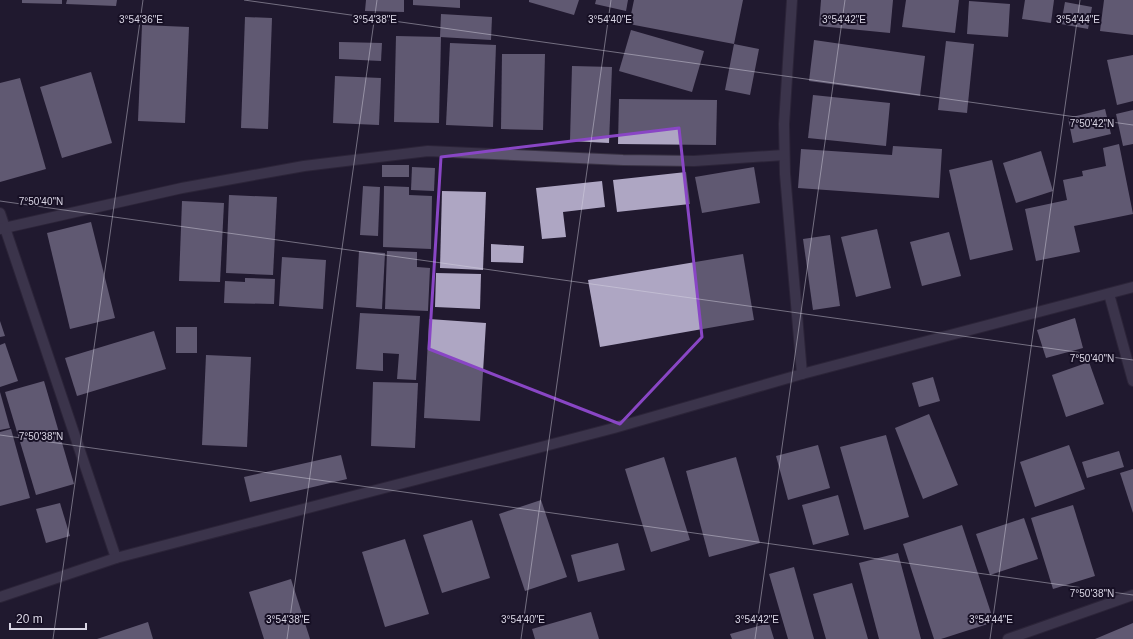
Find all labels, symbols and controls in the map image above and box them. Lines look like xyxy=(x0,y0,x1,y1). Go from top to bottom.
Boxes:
text: 3°54'36"E xyxy=(119,14,163,25)
text: 3°54'38"E xyxy=(353,14,397,25)
text: 3°54'40"E xyxy=(588,14,632,25)
text: 3°54'42"E xyxy=(822,14,866,25)
text: 3°54'44"E xyxy=(1056,14,1100,25)
text: 7°50'42"N xyxy=(1070,118,1114,129)
text: 7°50'40"N xyxy=(19,196,63,207)
text: 7°50'40"N xyxy=(1070,353,1114,364)
text: 7°50'38"N xyxy=(19,431,63,442)
text: 7°50'38"N xyxy=(1070,588,1114,599)
scale bar xyxy=(10,605,86,631)
text: 20 m xyxy=(16,612,43,626)
text: 3°54'38"E xyxy=(266,614,310,625)
text: 3°54'40"E xyxy=(501,614,545,625)
text: 3°54'42"E xyxy=(735,614,779,625)
text: 3°54'44"E xyxy=(969,614,1013,625)

